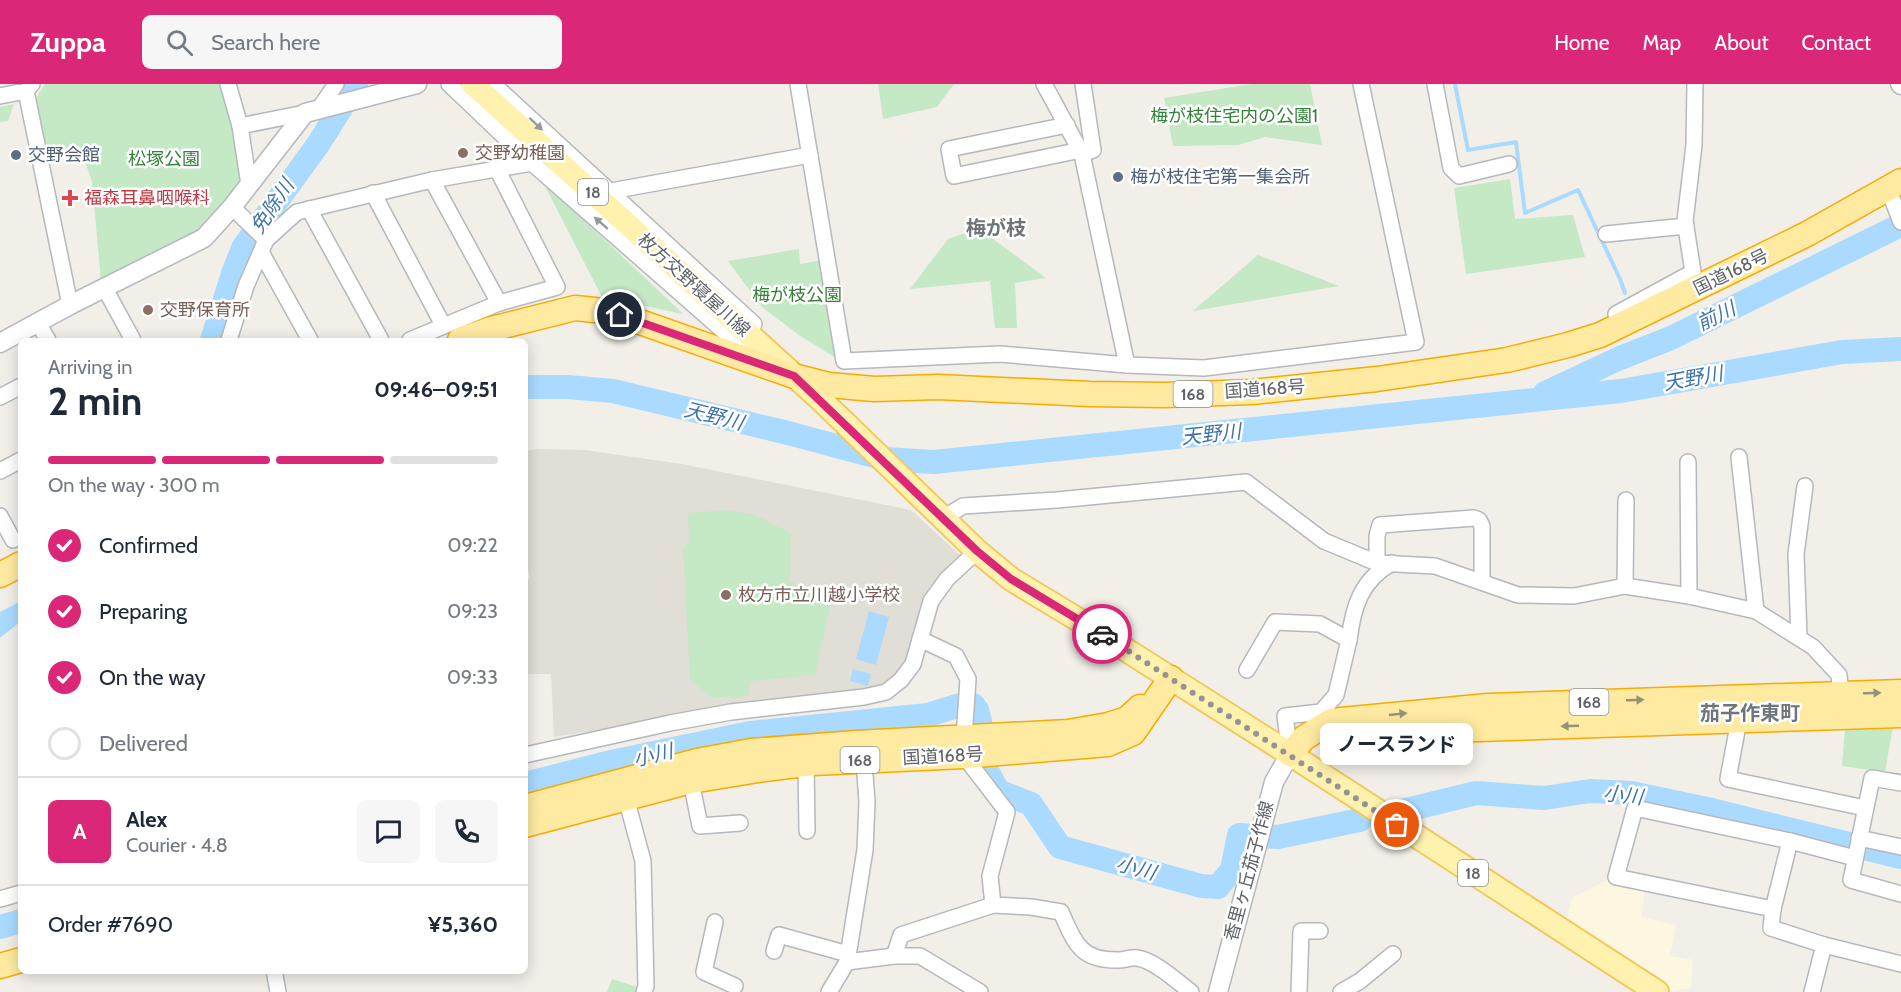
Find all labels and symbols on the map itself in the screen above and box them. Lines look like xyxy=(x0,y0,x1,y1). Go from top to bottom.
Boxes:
park label: 梅が枝住宅内の公園1 xyxy=(1150,105,1318,127)
one-way arrow xyxy=(528,116,542,130)
place label: 交野幼稚園 xyxy=(475,142,565,164)
place label: 交野会館 xyxy=(28,144,100,166)
marker: 交野幼稚園 xyxy=(456,146,470,160)
marker: 交野会館 xyxy=(9,148,23,162)
park label: 松塚公園 xyxy=(128,148,200,170)
place label: 梅が枝住宅第一集会所 xyxy=(1130,166,1310,188)
marker: 梅が枝住宅第一集会所 xyxy=(1111,170,1125,184)
water label: 免除川 xyxy=(245,173,300,238)
road number: 18 xyxy=(578,179,608,205)
place label: 福森耳鼻咽喉科 xyxy=(84,187,210,209)
marker: 福森耳鼻咽喉科 xyxy=(61,189,79,207)
one-way arrow xyxy=(593,216,608,230)
district label: 梅が枝 xyxy=(966,216,1026,240)
street label: 枚方交野寝屋川線 xyxy=(633,229,755,341)
street label: 国道168号 xyxy=(1690,244,1772,300)
park label: 梅が枝公園 xyxy=(752,284,842,306)
pin xyxy=(594,289,645,340)
water label: 前川 xyxy=(1693,296,1741,336)
place label: 交野保育所 xyxy=(160,299,250,321)
marker: 交野保育所 xyxy=(141,303,155,317)
water label: 天野川 xyxy=(1661,361,1727,395)
street label: 国道168号 xyxy=(1224,375,1306,403)
road number: 168 xyxy=(1174,381,1212,407)
water label: 天野川 xyxy=(682,397,748,435)
water label: 天野川 xyxy=(1180,419,1244,449)
place label: 枚方市立川越小学校 xyxy=(738,584,900,606)
marker: 枚方市立川越小学校 xyxy=(719,588,733,602)
courier xyxy=(1072,604,1132,664)
one-way arrow xyxy=(1862,688,1881,698)
road number: 168 xyxy=(1570,689,1608,715)
one-way arrow xyxy=(1625,696,1644,705)
district label: 茄子作東町 xyxy=(1700,701,1800,725)
one-way arrow xyxy=(1389,709,1408,719)
one-way arrow xyxy=(1560,721,1579,730)
callout: ノースランド xyxy=(1320,723,1474,765)
water label: 小川 xyxy=(631,738,677,771)
street label: 国道168号 xyxy=(902,743,984,769)
road number: 168 xyxy=(840,747,880,773)
water label: 小川 xyxy=(1602,781,1646,809)
street label: 香里ヶ丘茄子作線 xyxy=(1220,799,1278,943)
pin xyxy=(1371,799,1422,850)
water label: 小川 xyxy=(1114,851,1160,885)
road number: 18 xyxy=(1458,860,1488,886)

